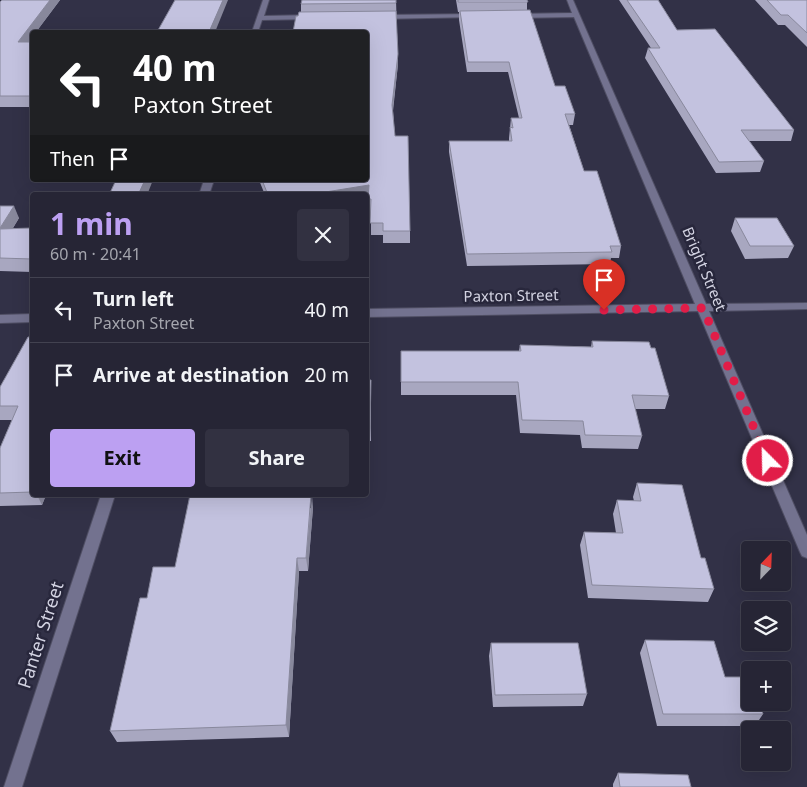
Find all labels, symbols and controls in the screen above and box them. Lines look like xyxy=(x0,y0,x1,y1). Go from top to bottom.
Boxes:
text: 40 m xyxy=(133,44,216,91)
icon: left xyxy=(50,50,115,115)
text: Paxton Street xyxy=(133,89,272,119)
icon: arrive xyxy=(105,145,133,173)
text: Then xyxy=(50,146,95,172)
text: 1 min xyxy=(50,203,133,244)
button: close xyxy=(297,209,349,261)
street label: Bright Street xyxy=(678,224,732,314)
text: 60 m · 20:41 xyxy=(50,243,141,265)
pin xyxy=(583,259,625,310)
icon: arrive xyxy=(590,266,618,294)
street label: Paxton Street xyxy=(463,284,559,306)
text: Turn left xyxy=(93,286,174,312)
icon: left xyxy=(50,296,78,324)
text: 40 m xyxy=(305,297,349,323)
text: Paxton Street xyxy=(93,312,194,334)
icon: arrive xyxy=(50,361,78,389)
text: Arrive at destination xyxy=(93,362,289,388)
text: 20 m xyxy=(305,362,349,388)
button: Exit xyxy=(50,429,195,487)
button: Share xyxy=(205,429,349,487)
position arrow xyxy=(741,434,793,486)
north arrow xyxy=(741,541,791,591)
map controls xyxy=(741,541,791,771)
street label: Panter Street xyxy=(11,578,69,691)
button: layers xyxy=(741,601,791,651)
button: + xyxy=(741,661,791,711)
button: − xyxy=(741,721,791,771)

